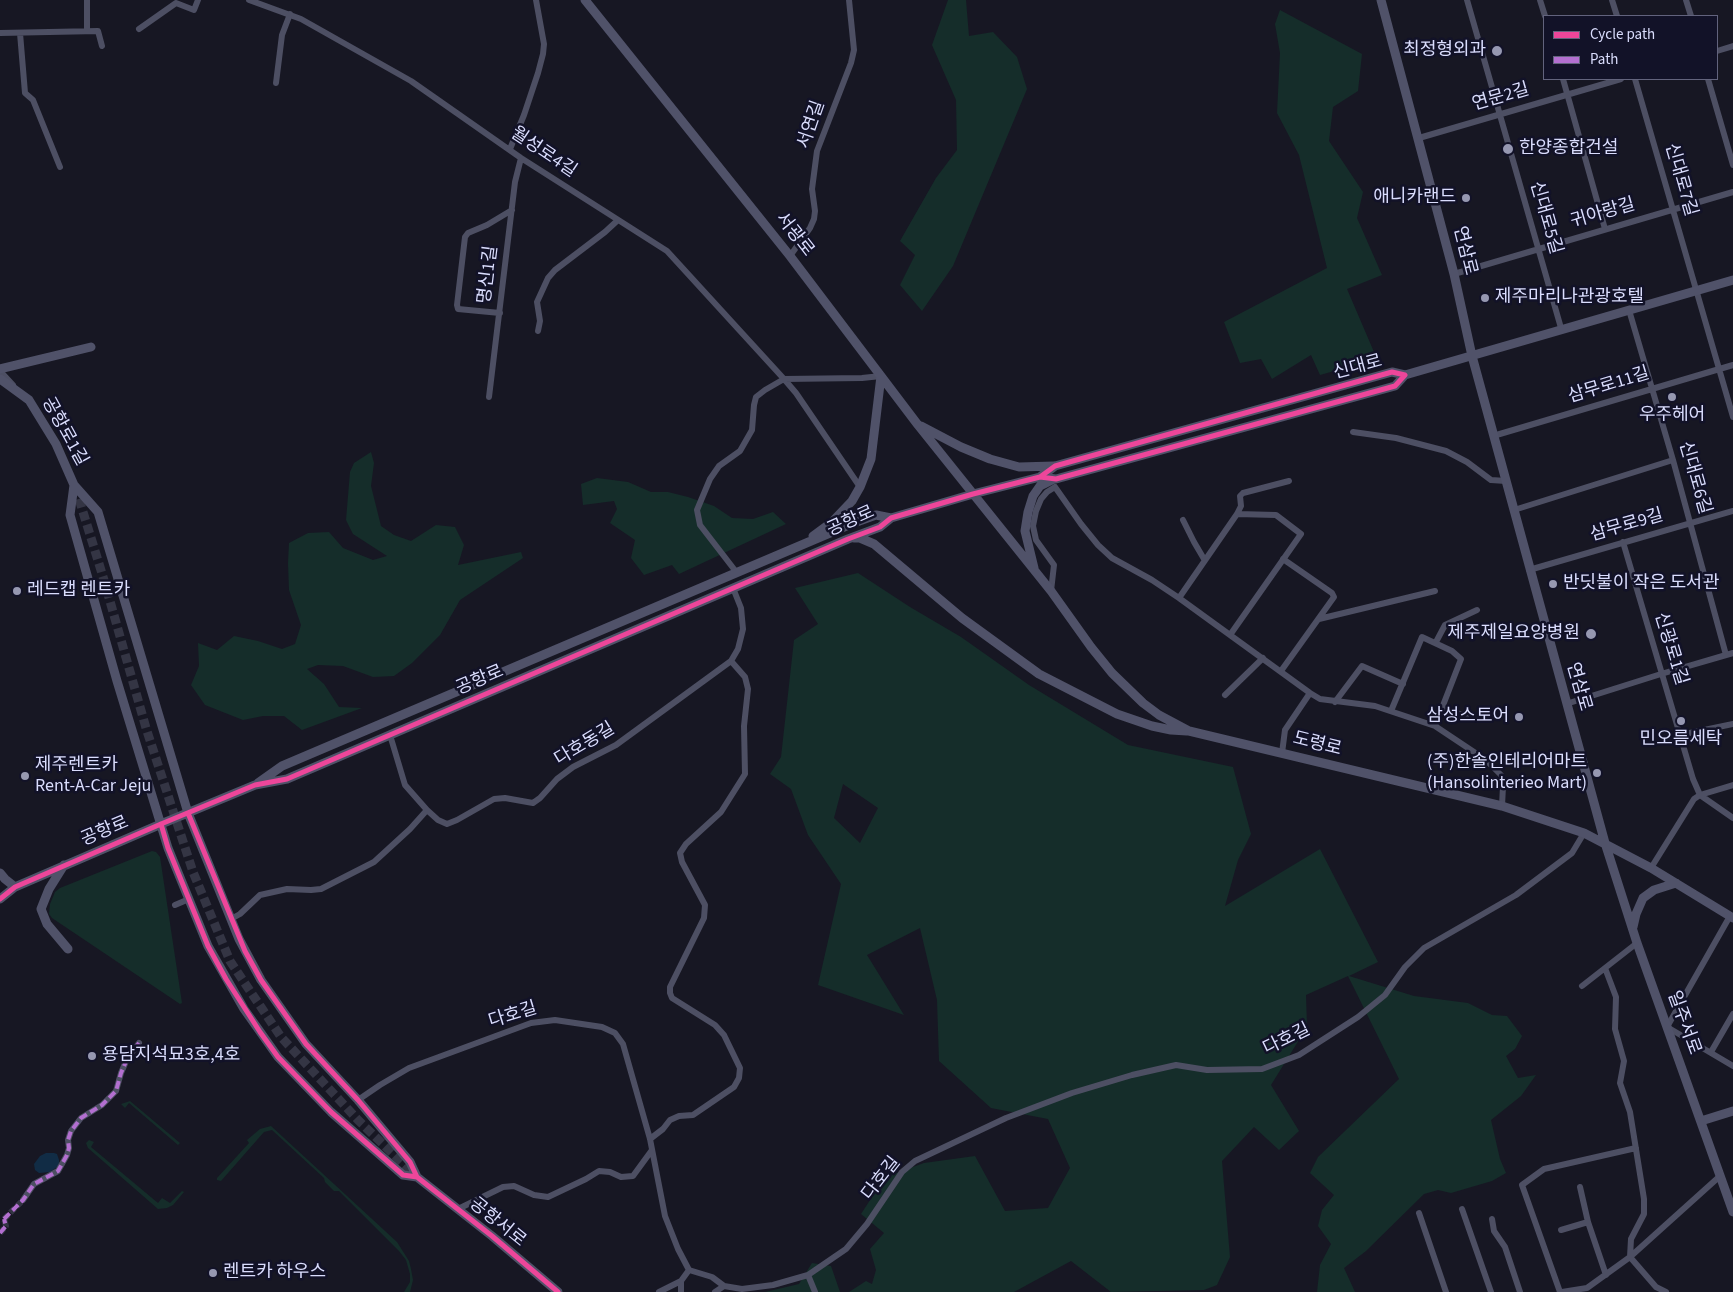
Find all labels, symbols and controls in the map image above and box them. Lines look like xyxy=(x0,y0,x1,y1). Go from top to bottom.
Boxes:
legend xyxy=(1543,15,1718,80)
text: Cycle path xyxy=(1590,24,1655,45)
place label: 최정형외과 xyxy=(1403,40,1486,62)
marker: 최정형외과 xyxy=(1490,44,1504,58)
text: Path xyxy=(1590,49,1618,70)
street label: 연문2길 xyxy=(1470,80,1532,116)
street label: 서연길 xyxy=(794,98,830,152)
street label: 월성로4길 xyxy=(506,123,580,183)
place label: 한양종합건설 xyxy=(1519,138,1618,160)
street label: 신대로7길 xyxy=(1659,141,1701,219)
marker: 한양종합건설 xyxy=(1501,142,1515,156)
street label: 신대로5길 xyxy=(1524,179,1566,257)
place label: 애니카랜드 xyxy=(1373,187,1456,209)
marker: 애니카랜드 xyxy=(1460,192,1472,204)
street label: 귀아랑길 xyxy=(1568,194,1638,234)
street label: 서광로 xyxy=(770,209,818,261)
street label: 연삼로 xyxy=(1448,224,1480,278)
street label: 명신1길 xyxy=(475,245,503,305)
place label: 제주마리나관광호텔 xyxy=(1495,287,1644,309)
marker: 제주마리나관광호텔 xyxy=(1479,292,1491,304)
street label: 신대로 xyxy=(1331,351,1385,385)
street label: 삼무로11길 xyxy=(1566,363,1652,409)
marker: 우주헤어 xyxy=(1666,391,1678,403)
street label: 공항로1길 xyxy=(36,394,92,470)
place label: 우주헤어 xyxy=(1639,405,1705,427)
street label: 신대로6길 xyxy=(1673,439,1715,517)
street label: 공항로 xyxy=(824,502,878,542)
street label: 삼무로9길 xyxy=(1588,505,1666,547)
place label: 반딧불이 작은 도서관 xyxy=(1563,573,1719,595)
marker: 반딧불이 작은 도서관 xyxy=(1547,578,1559,590)
place label: 레드캡 렌트카 xyxy=(27,580,130,602)
marker: 레드캡 렌트카 xyxy=(11,585,23,597)
street label: 신광로1길 xyxy=(1649,610,1691,688)
place label: 제주제일요양병원 xyxy=(1448,623,1580,645)
marker: 제주제일요양병원 xyxy=(1584,627,1598,641)
street label: 연삼로 xyxy=(1561,660,1595,714)
street label: 공항로 xyxy=(453,661,507,701)
place label: 삼성스토어 xyxy=(1426,706,1509,728)
marker: 삼성스토어 xyxy=(1513,711,1525,723)
marker: 민오름세탁 xyxy=(1675,715,1687,727)
street label: 다호동길 xyxy=(551,719,619,771)
street label: 도령로 xyxy=(1290,729,1344,761)
place label: 민오름세탁 xyxy=(1640,729,1722,751)
place label: (주)한솔인테리어마트 (Hansolinterieo Mart) xyxy=(1427,752,1587,794)
place label: 제주렌트카 Rent-A-Car Jeju xyxy=(35,755,151,798)
marker: (주)한솔인테리어마트 (Hansolinterieo Mart) xyxy=(1591,767,1603,779)
marker: 제주렌트카 Rent-A-Car Jeju xyxy=(19,770,31,782)
street label: 공항로 xyxy=(78,812,132,852)
street label: 일주서로 xyxy=(1662,988,1704,1058)
street label: 다호길 xyxy=(486,998,540,1034)
street label: 다호길 xyxy=(1260,1019,1314,1061)
place label: 용담지석묘3호,4호 xyxy=(102,1045,240,1067)
marker: 용담지석묘3호,4호 xyxy=(86,1050,98,1062)
street label: 다호길 xyxy=(858,1153,906,1205)
street label: 공항서로 xyxy=(464,1194,530,1252)
place label: 렌트카 하우스 xyxy=(223,1262,326,1284)
marker: 렌트카 하우스 xyxy=(207,1267,219,1279)

